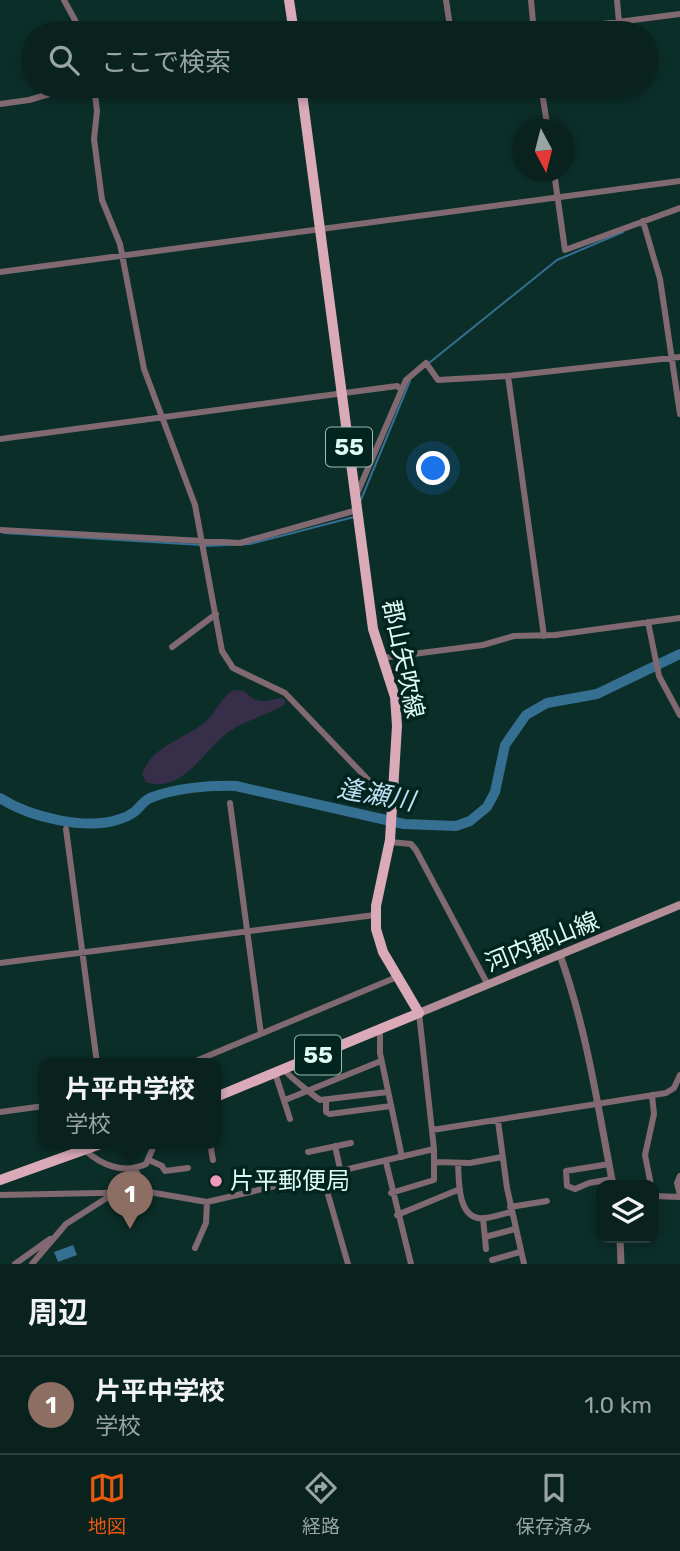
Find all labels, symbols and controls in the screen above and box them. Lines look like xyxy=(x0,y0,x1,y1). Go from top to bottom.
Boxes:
search box xyxy=(21,21,659,98)
icon: search xyxy=(45,41,83,79)
text: ここで検索 xyxy=(101,47,231,78)
north arrow xyxy=(512,119,575,182)
road number: 55 xyxy=(326,428,372,466)
your location xyxy=(416,451,450,485)
street label: 郡山矢吹線 xyxy=(377,597,429,721)
water label: 逢瀬川 xyxy=(335,773,420,818)
street label: 河内郡山線 xyxy=(481,907,603,977)
road number: 55 xyxy=(295,1036,341,1074)
popup xyxy=(39,1058,221,1149)
text: 片平中学校 xyxy=(65,1074,195,1105)
text: 学校 xyxy=(65,1110,111,1138)
place label: 片平郵便局 xyxy=(230,1167,350,1195)
pin: 1 xyxy=(107,1171,153,1229)
marker: 片平郵便局 xyxy=(208,1173,224,1189)
map controls xyxy=(596,1180,659,1243)
button: layers xyxy=(596,1180,659,1243)
text: 周辺 xyxy=(28,1295,88,1331)
text: 片平中学校 xyxy=(95,1376,225,1407)
text: 1 xyxy=(45,1391,57,1419)
text: 1.0 km xyxy=(584,1391,652,1419)
text: 学校 xyxy=(95,1412,141,1440)
tab: 地図 xyxy=(88,1469,126,1538)
tab: 経路 xyxy=(302,1469,340,1538)
tab: 保存済み xyxy=(516,1469,592,1538)

